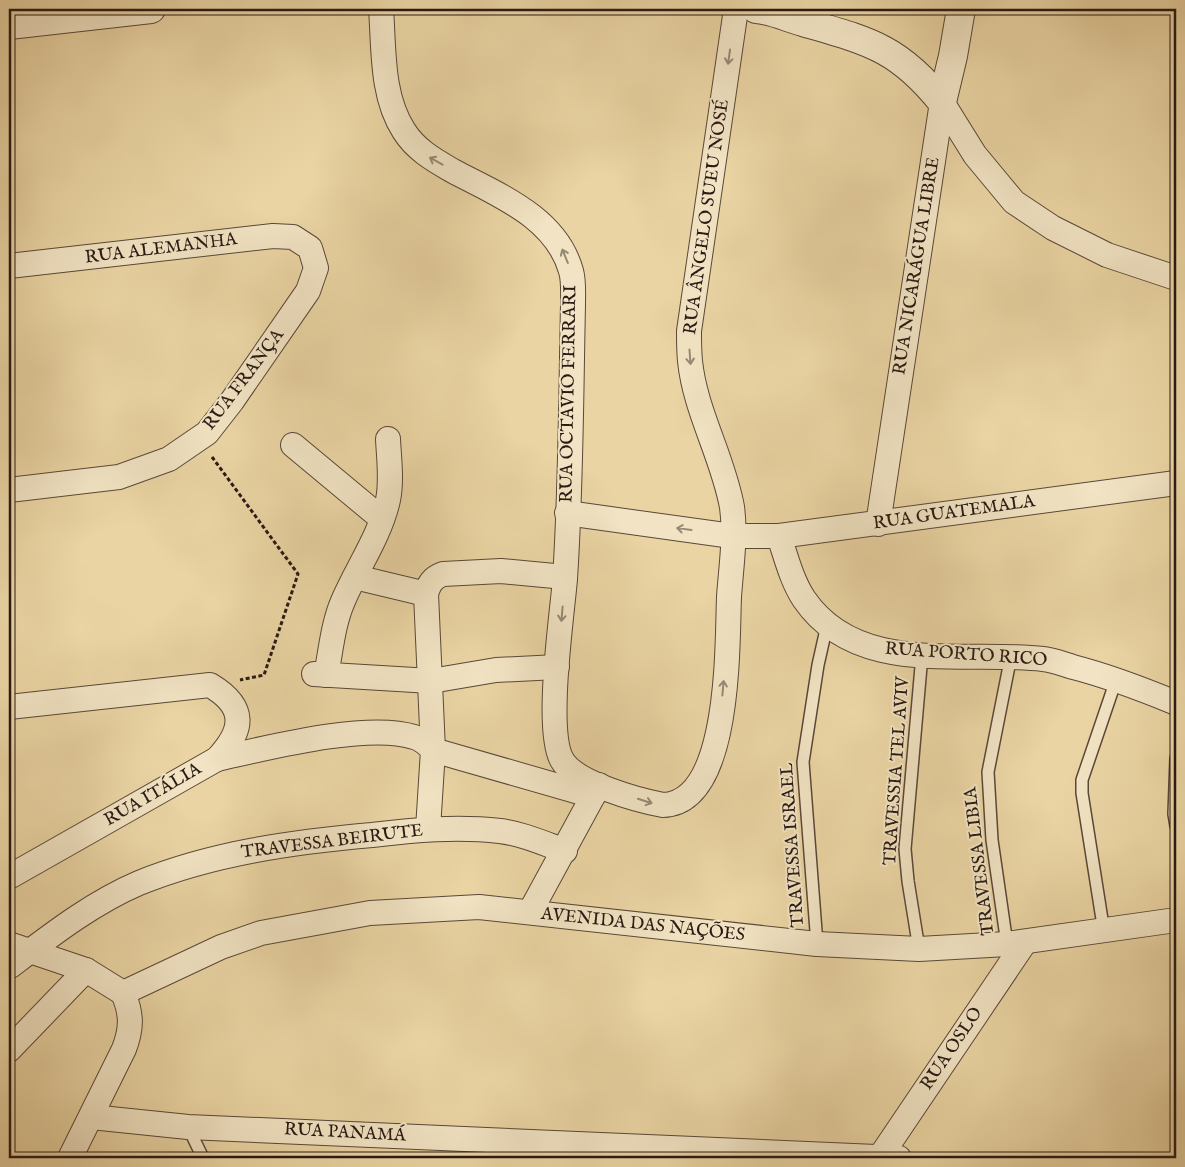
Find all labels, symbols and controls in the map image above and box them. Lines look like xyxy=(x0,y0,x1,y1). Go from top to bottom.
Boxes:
one-way arrow xyxy=(724,49,734,65)
street label: RUA ÂNGELO SUEU NOSÉ xyxy=(677,98,735,336)
street label: RUA NICARÁGUA LIBRE xyxy=(886,155,946,377)
one-way arrow xyxy=(429,156,444,166)
street label: RUA ALEMANHA xyxy=(84,228,239,270)
one-way arrow xyxy=(559,249,569,264)
street label: RUA OCTAVIO FERRARI xyxy=(556,285,582,503)
street label: RUA FRANÇA xyxy=(198,324,290,435)
one-way arrow xyxy=(685,348,694,364)
street label: RUA GUATEMALA xyxy=(871,490,1037,536)
one-way arrow xyxy=(676,524,692,534)
one-way arrow xyxy=(557,606,566,622)
street label: RUA PORTO RICO xyxy=(884,638,1048,672)
street label: TRAVESSIA TEL AVIV xyxy=(879,674,915,866)
one-way arrow xyxy=(719,681,728,697)
street label: RUA ITÁLIA xyxy=(99,756,207,832)
street label: TRAVESSA ISRAEL xyxy=(776,762,810,928)
street label: TRAVESSA LIBIA xyxy=(959,785,1001,936)
one-way arrow xyxy=(637,796,653,806)
street label: TRAVESSA BEIRUTE xyxy=(240,819,424,865)
street label: AVENIDA DAS NAÇÕES xyxy=(539,901,746,947)
street label: RUA OSLO xyxy=(916,1003,988,1095)
street label: RUA PANAMÁ xyxy=(283,1116,408,1148)

